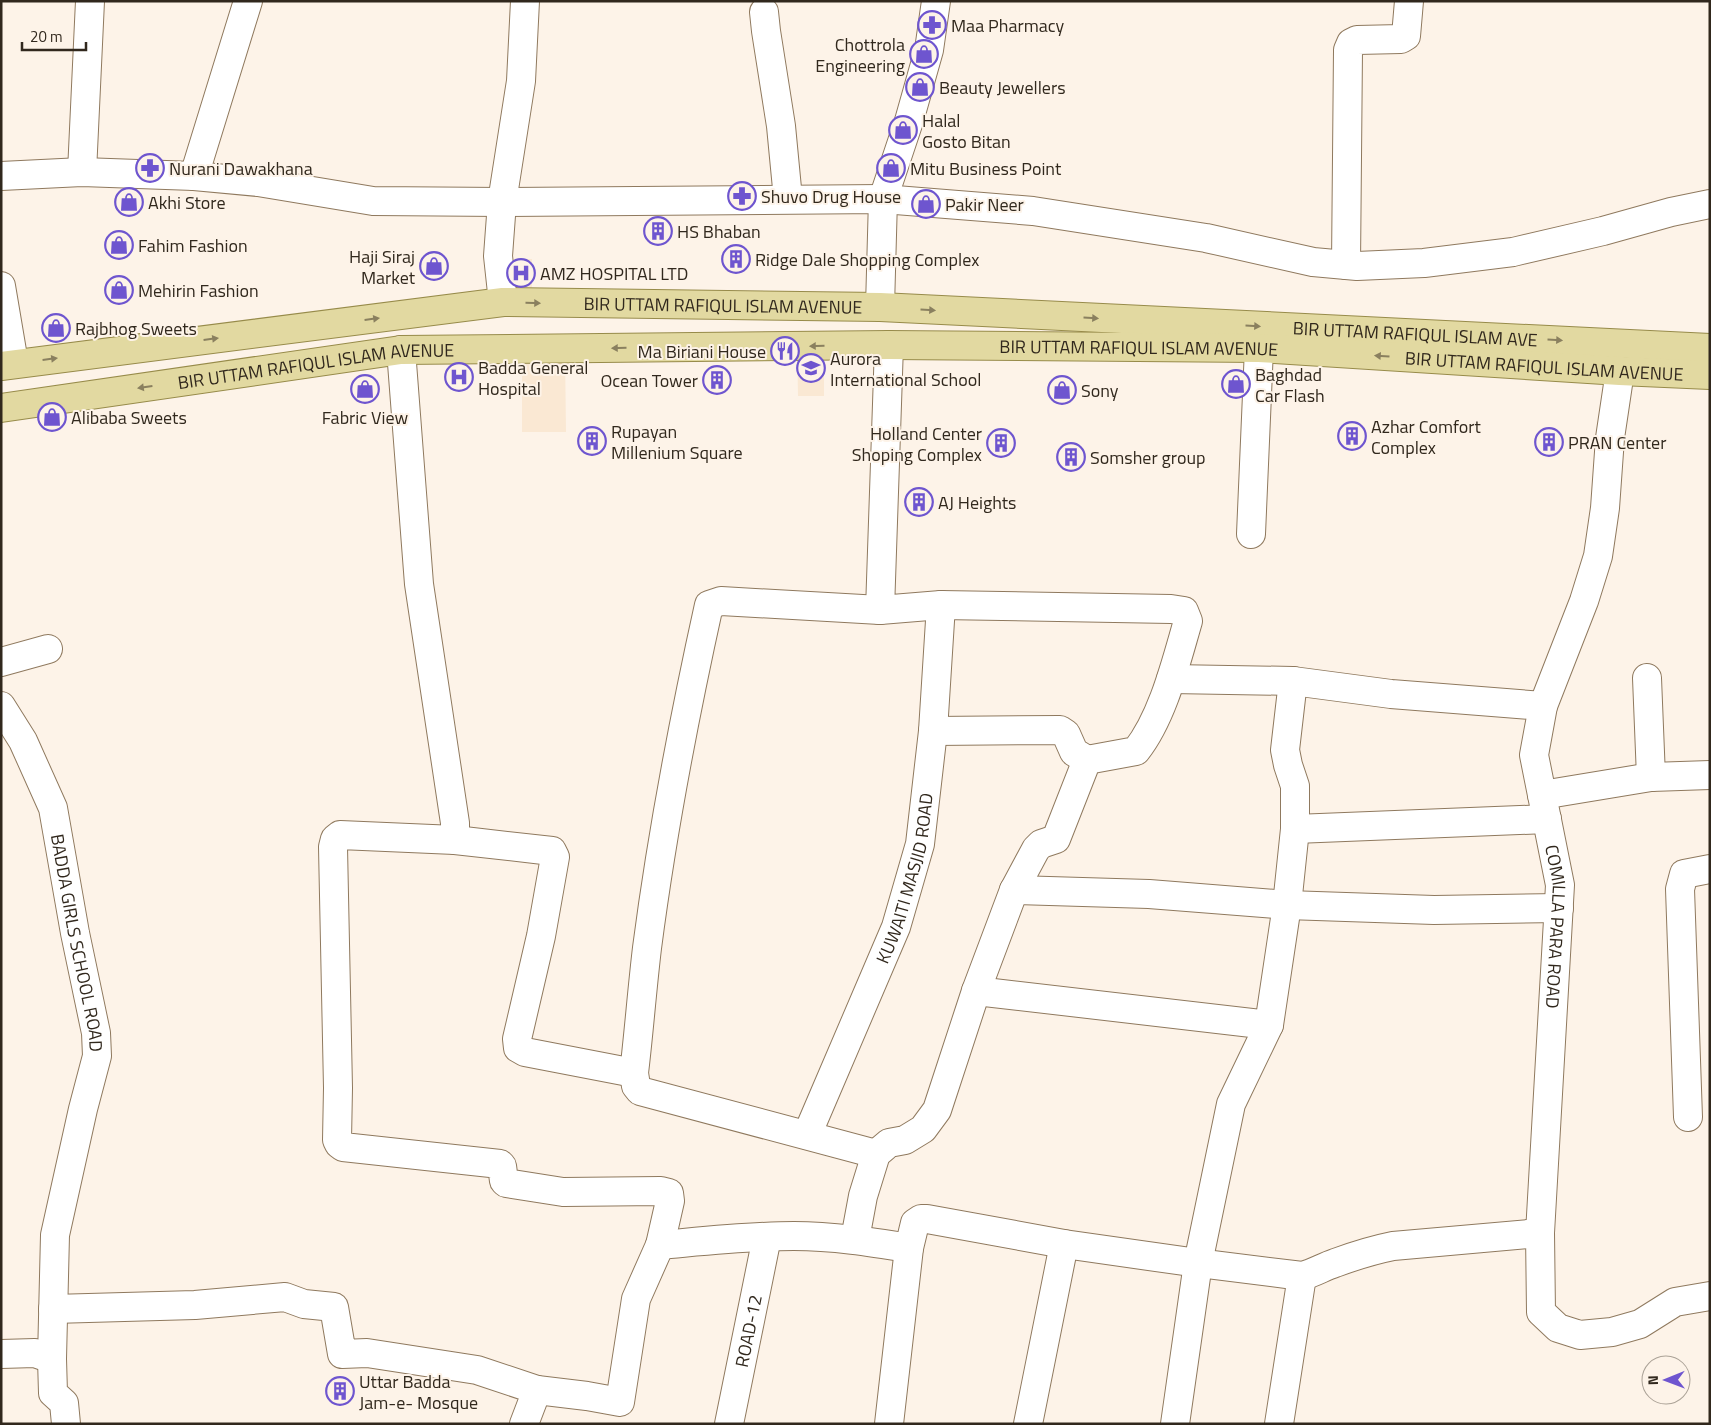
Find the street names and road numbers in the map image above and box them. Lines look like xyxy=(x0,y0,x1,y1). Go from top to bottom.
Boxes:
street label: BIR UTTAM RAFIQUL ISLAM AVENUE xyxy=(583,290,863,320)
street label: BIR UTTAM RAFIQUL ISLAM AVE xyxy=(1292,314,1538,353)
street label: BIR UTTAM RAFIQUL ISLAM AVENUE xyxy=(999,332,1279,363)
street label: BIR UTTAM RAFIQUL ISLAM AVENUE xyxy=(176,336,454,396)
street label: BIR UTTAM RAFIQUL ISLAM AVENUE xyxy=(1404,344,1684,387)
street label: KUWAITI MASJID ROAD xyxy=(869,791,939,967)
street label: BADDA GIRLS SCHOOL ROAD xyxy=(44,832,110,1052)
street label: COMILLA PARA ROAD xyxy=(1539,842,1573,1009)
street label: ROAD-12 xyxy=(727,1292,768,1369)

